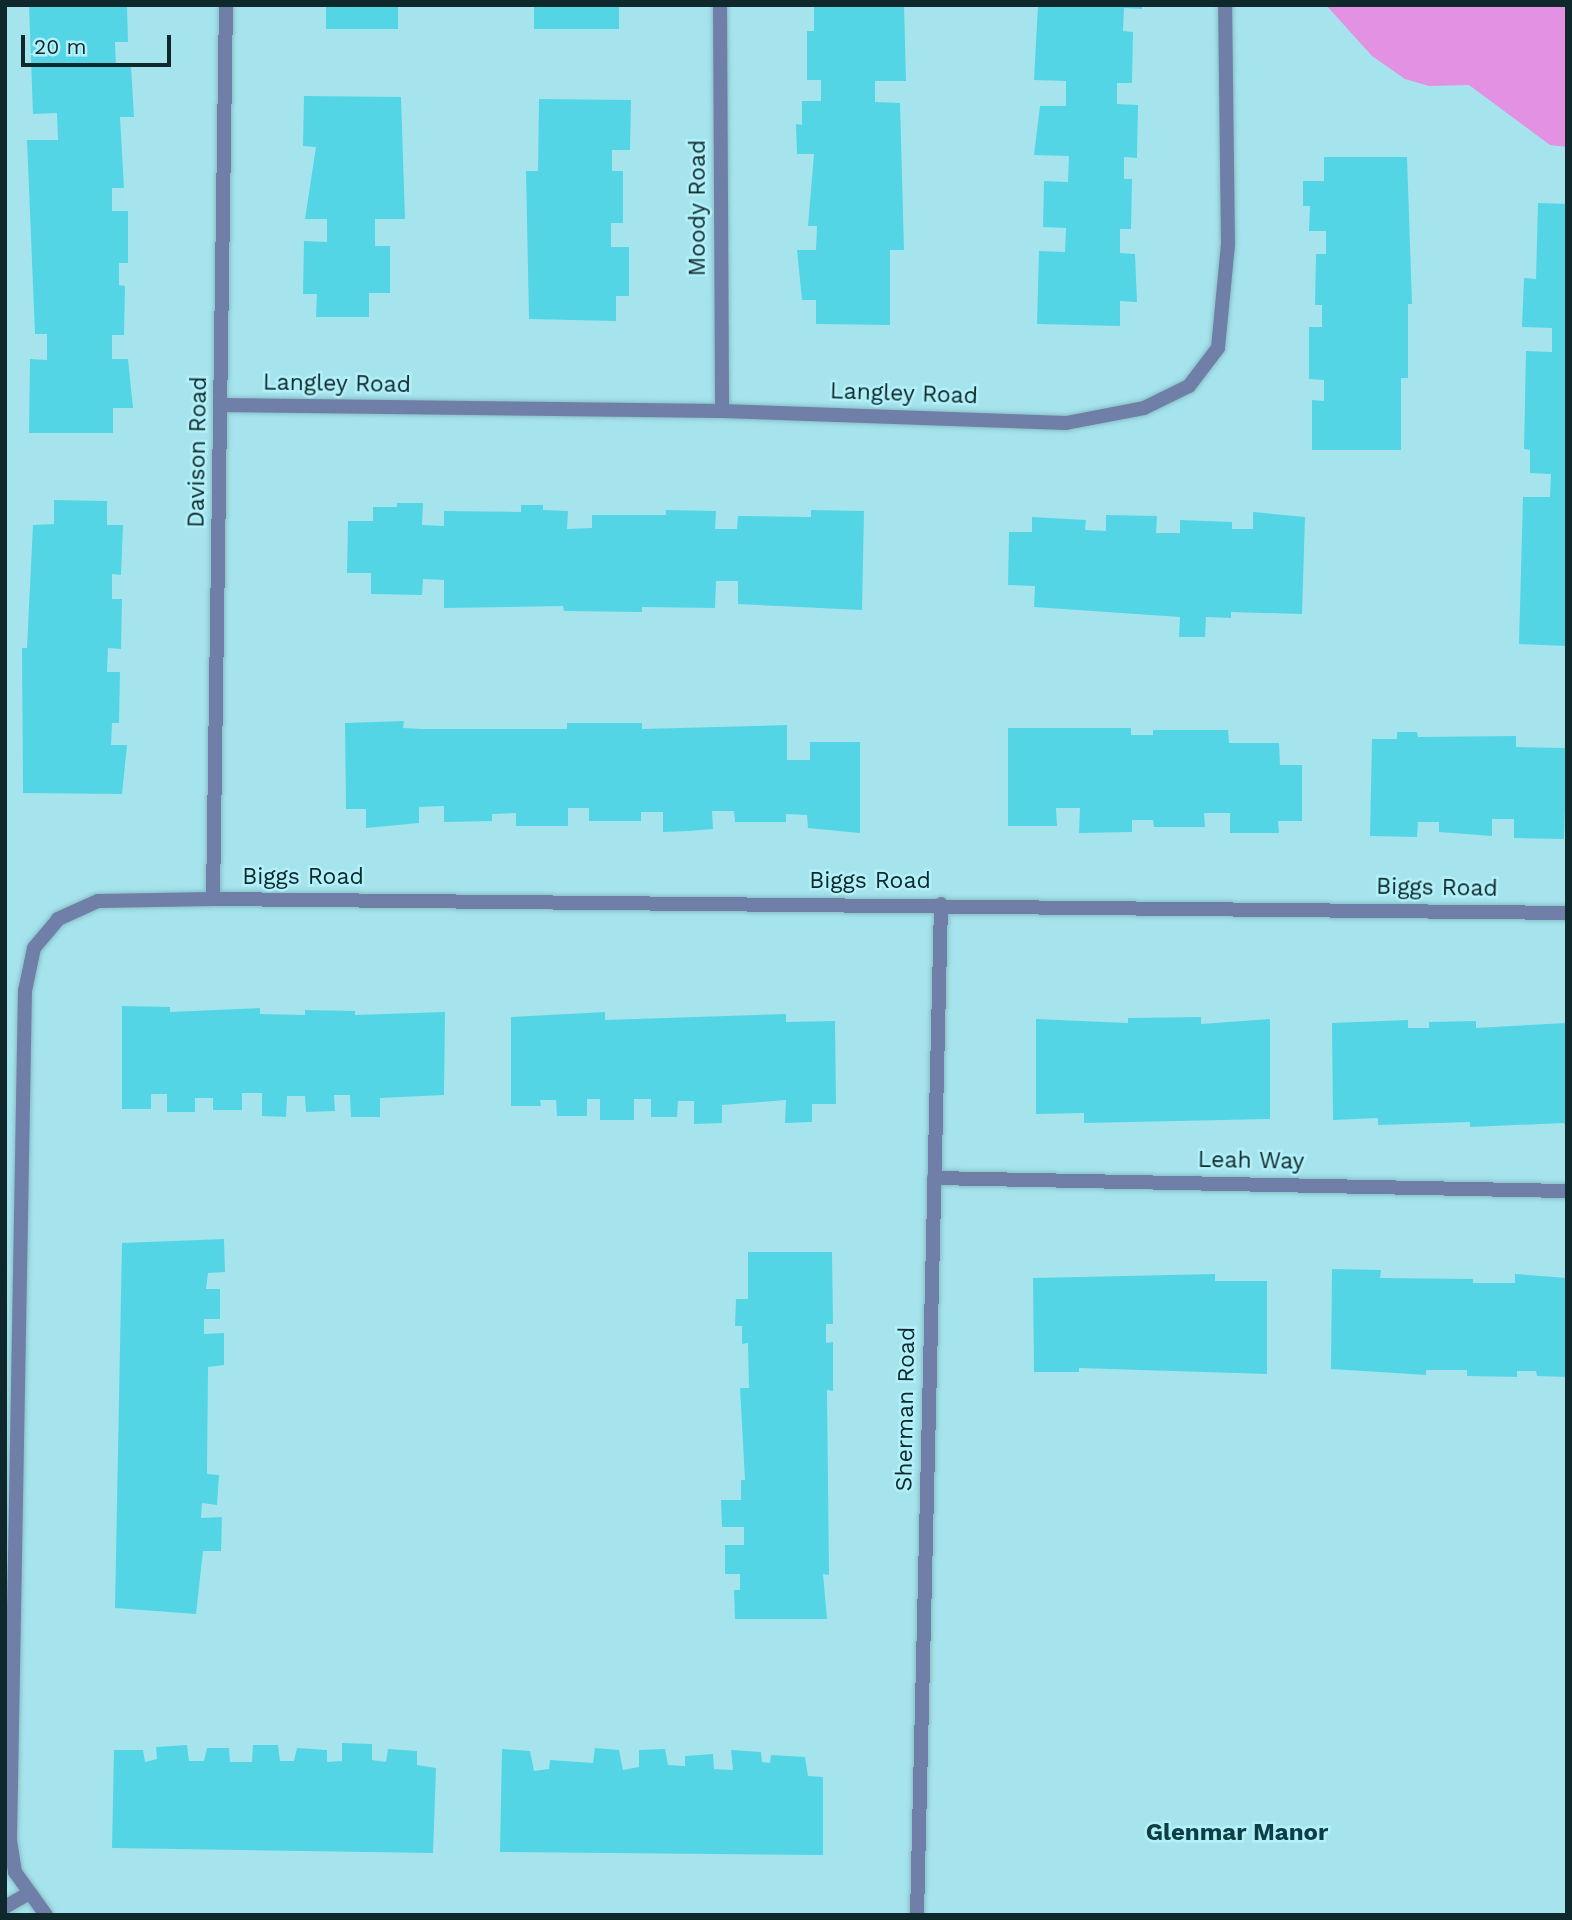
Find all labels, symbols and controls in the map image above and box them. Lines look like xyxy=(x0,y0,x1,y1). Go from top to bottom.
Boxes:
scale bar xyxy=(24,21,175,65)
text: 20 m xyxy=(34,34,86,59)
street label: Moody Road xyxy=(684,139,712,277)
street label: Langley Road xyxy=(262,369,412,399)
street label: Davison Road xyxy=(183,376,213,528)
street label: Langley Road xyxy=(829,378,979,410)
street label: Biggs Road xyxy=(242,863,364,891)
street label: Biggs Road xyxy=(809,867,931,895)
street label: Biggs Road xyxy=(1376,873,1498,903)
street label: Leah Way xyxy=(1197,1146,1305,1176)
street label: Sherman Road xyxy=(891,1326,921,1492)
district label: Glenmar Manor xyxy=(1146,1819,1328,1847)

